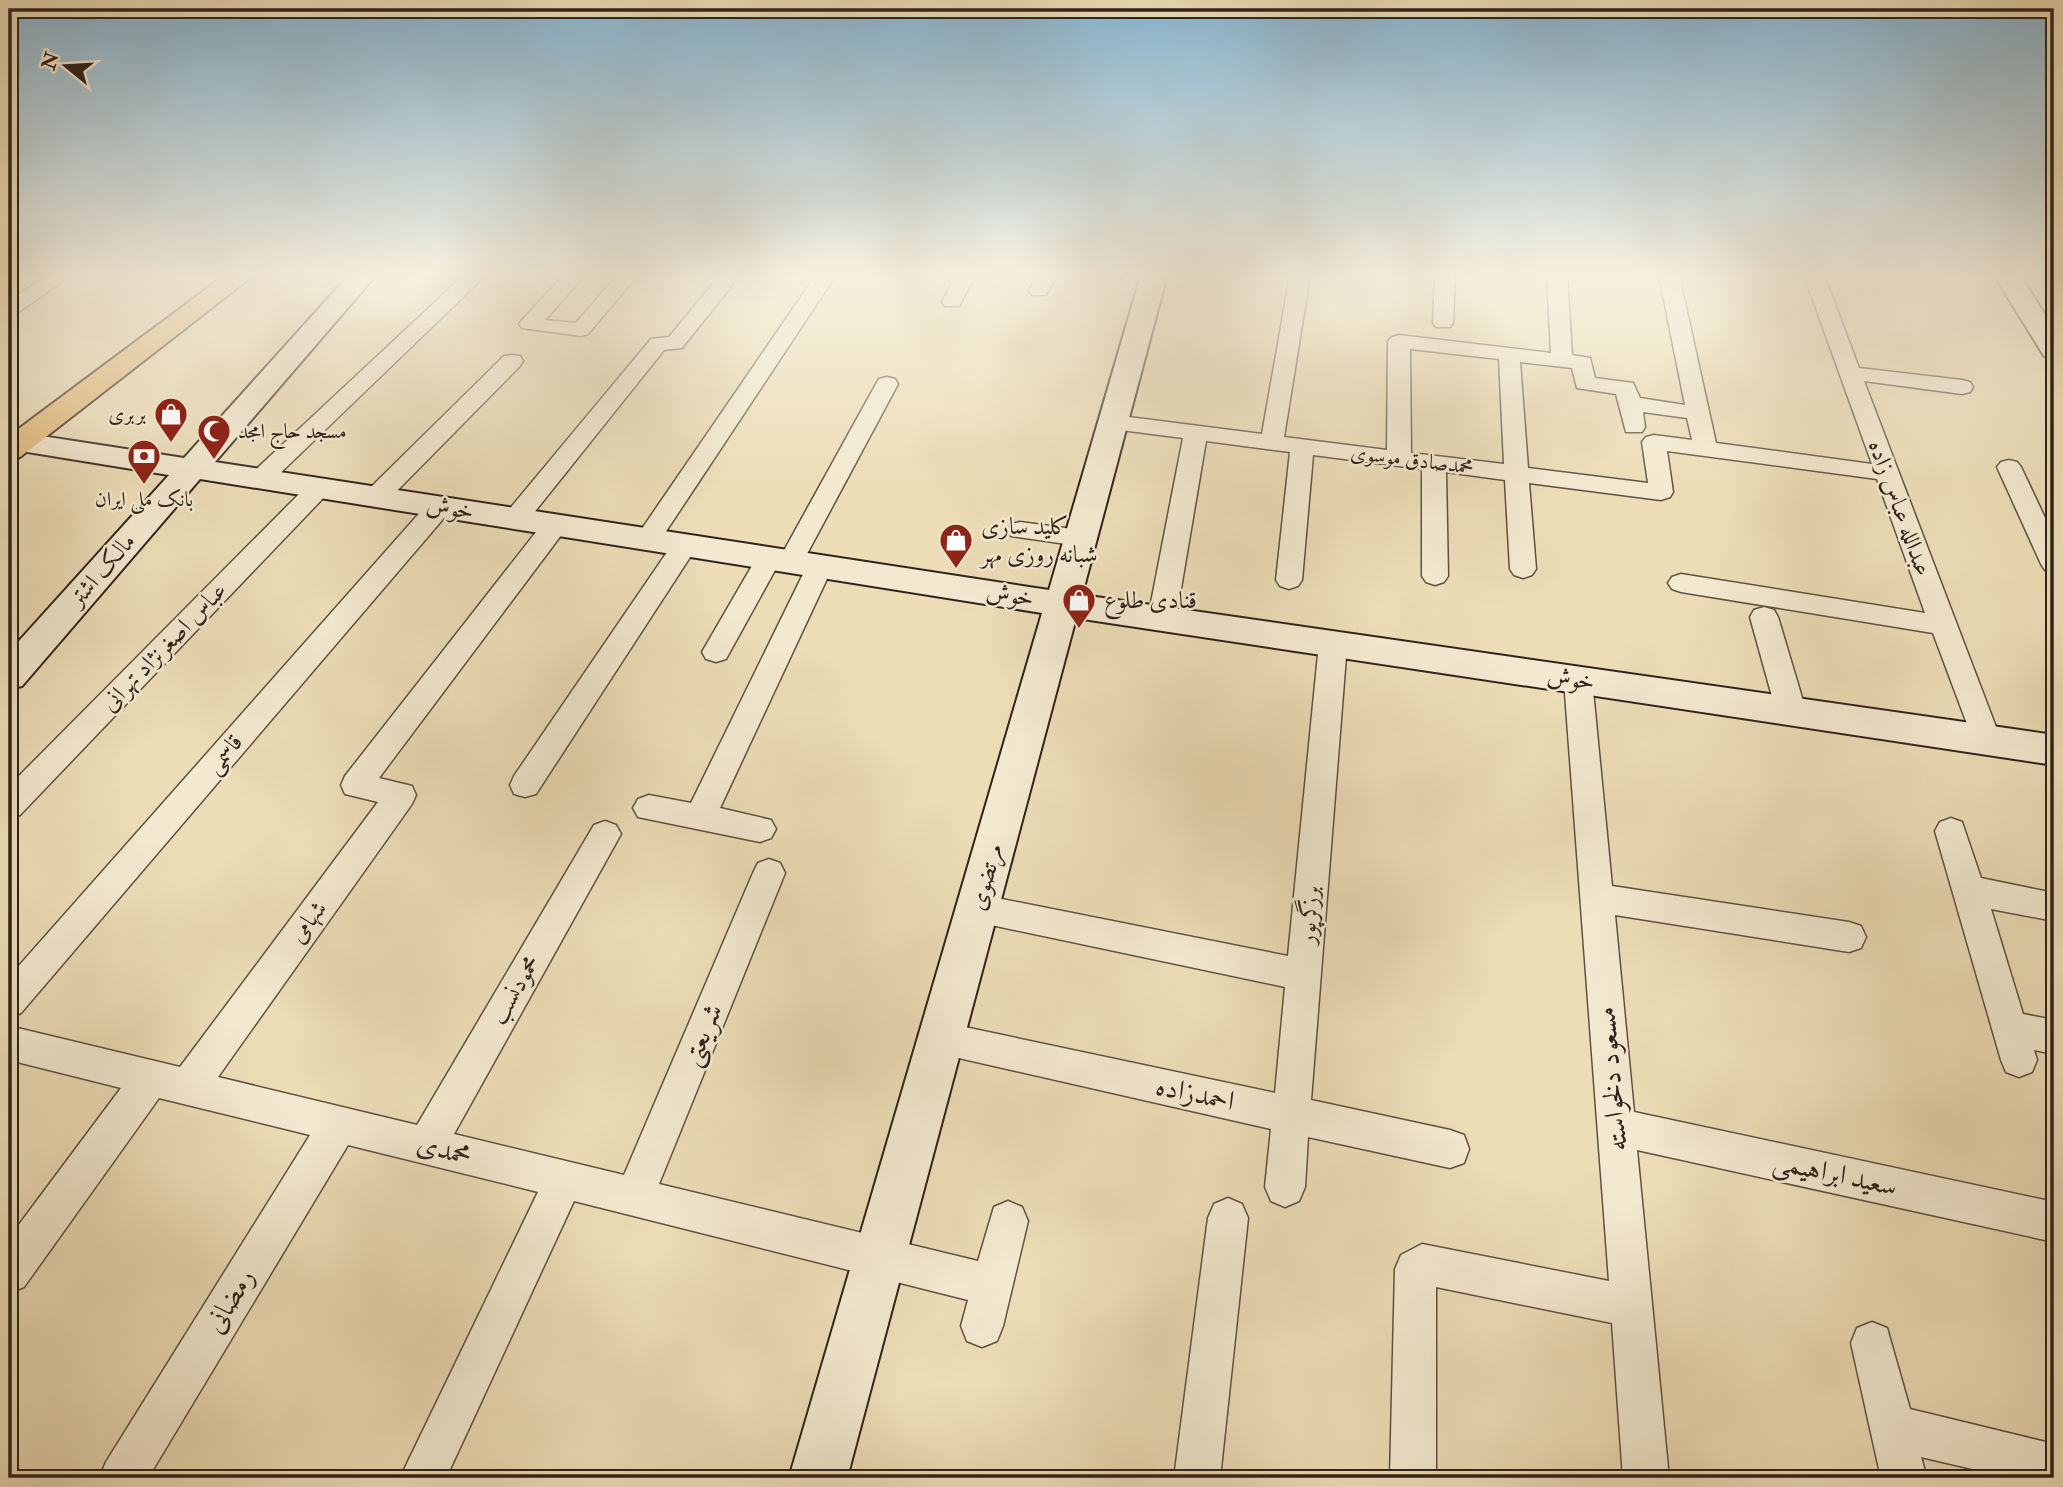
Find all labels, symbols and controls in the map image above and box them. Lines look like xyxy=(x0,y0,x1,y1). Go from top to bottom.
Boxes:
north arrow xyxy=(32,32,102,102)
text: N xyxy=(36,48,65,74)
shop icon: بربری xyxy=(152,395,190,444)
place label: بربری xyxy=(108,401,146,428)
mosque icon: مسجد حاج امجد xyxy=(195,412,233,461)
place label: مسجد حاج امجد xyxy=(238,418,347,450)
street label: عبدالله عباس زاده xyxy=(1861,436,1939,580)
bank icon: بانک ملی ایران xyxy=(125,437,163,486)
street label: محمدصادق موسوی xyxy=(1349,439,1475,481)
place label: بانک ملی ایران xyxy=(95,486,193,515)
street label: خوش xyxy=(424,489,476,527)
place label: کلید سازی شبانه روزی مهر xyxy=(978,511,1098,570)
shop icon: کلید سازی شبانه روزی مهر xyxy=(937,521,975,570)
street label: مالک اشتر xyxy=(60,527,142,616)
street label: عباس اصغرنژاد تهرانی xyxy=(94,576,234,718)
street label: خوش xyxy=(984,576,1036,614)
shop icon: قنادی طلوع xyxy=(1060,581,1098,630)
place label: قنادی طلوع xyxy=(1104,585,1197,620)
street label: خوش xyxy=(1545,660,1597,698)
street label: قاسمی xyxy=(198,727,251,781)
street label: مرتضوی xyxy=(962,840,1011,914)
street label: برزگرپور xyxy=(1290,884,1328,948)
street label: شهامی xyxy=(282,894,334,950)
street label: محمودنسب xyxy=(483,950,547,1030)
street label: شریعتی xyxy=(673,998,733,1072)
street label: مسعود دلخواسته xyxy=(1588,1005,1636,1153)
street label: احمدزاده xyxy=(1152,1069,1238,1119)
street label: محمدی xyxy=(413,1126,475,1174)
street label: سعید ابراهیمی xyxy=(1769,1144,1900,1205)
street label: رمضانی xyxy=(197,1262,263,1340)

